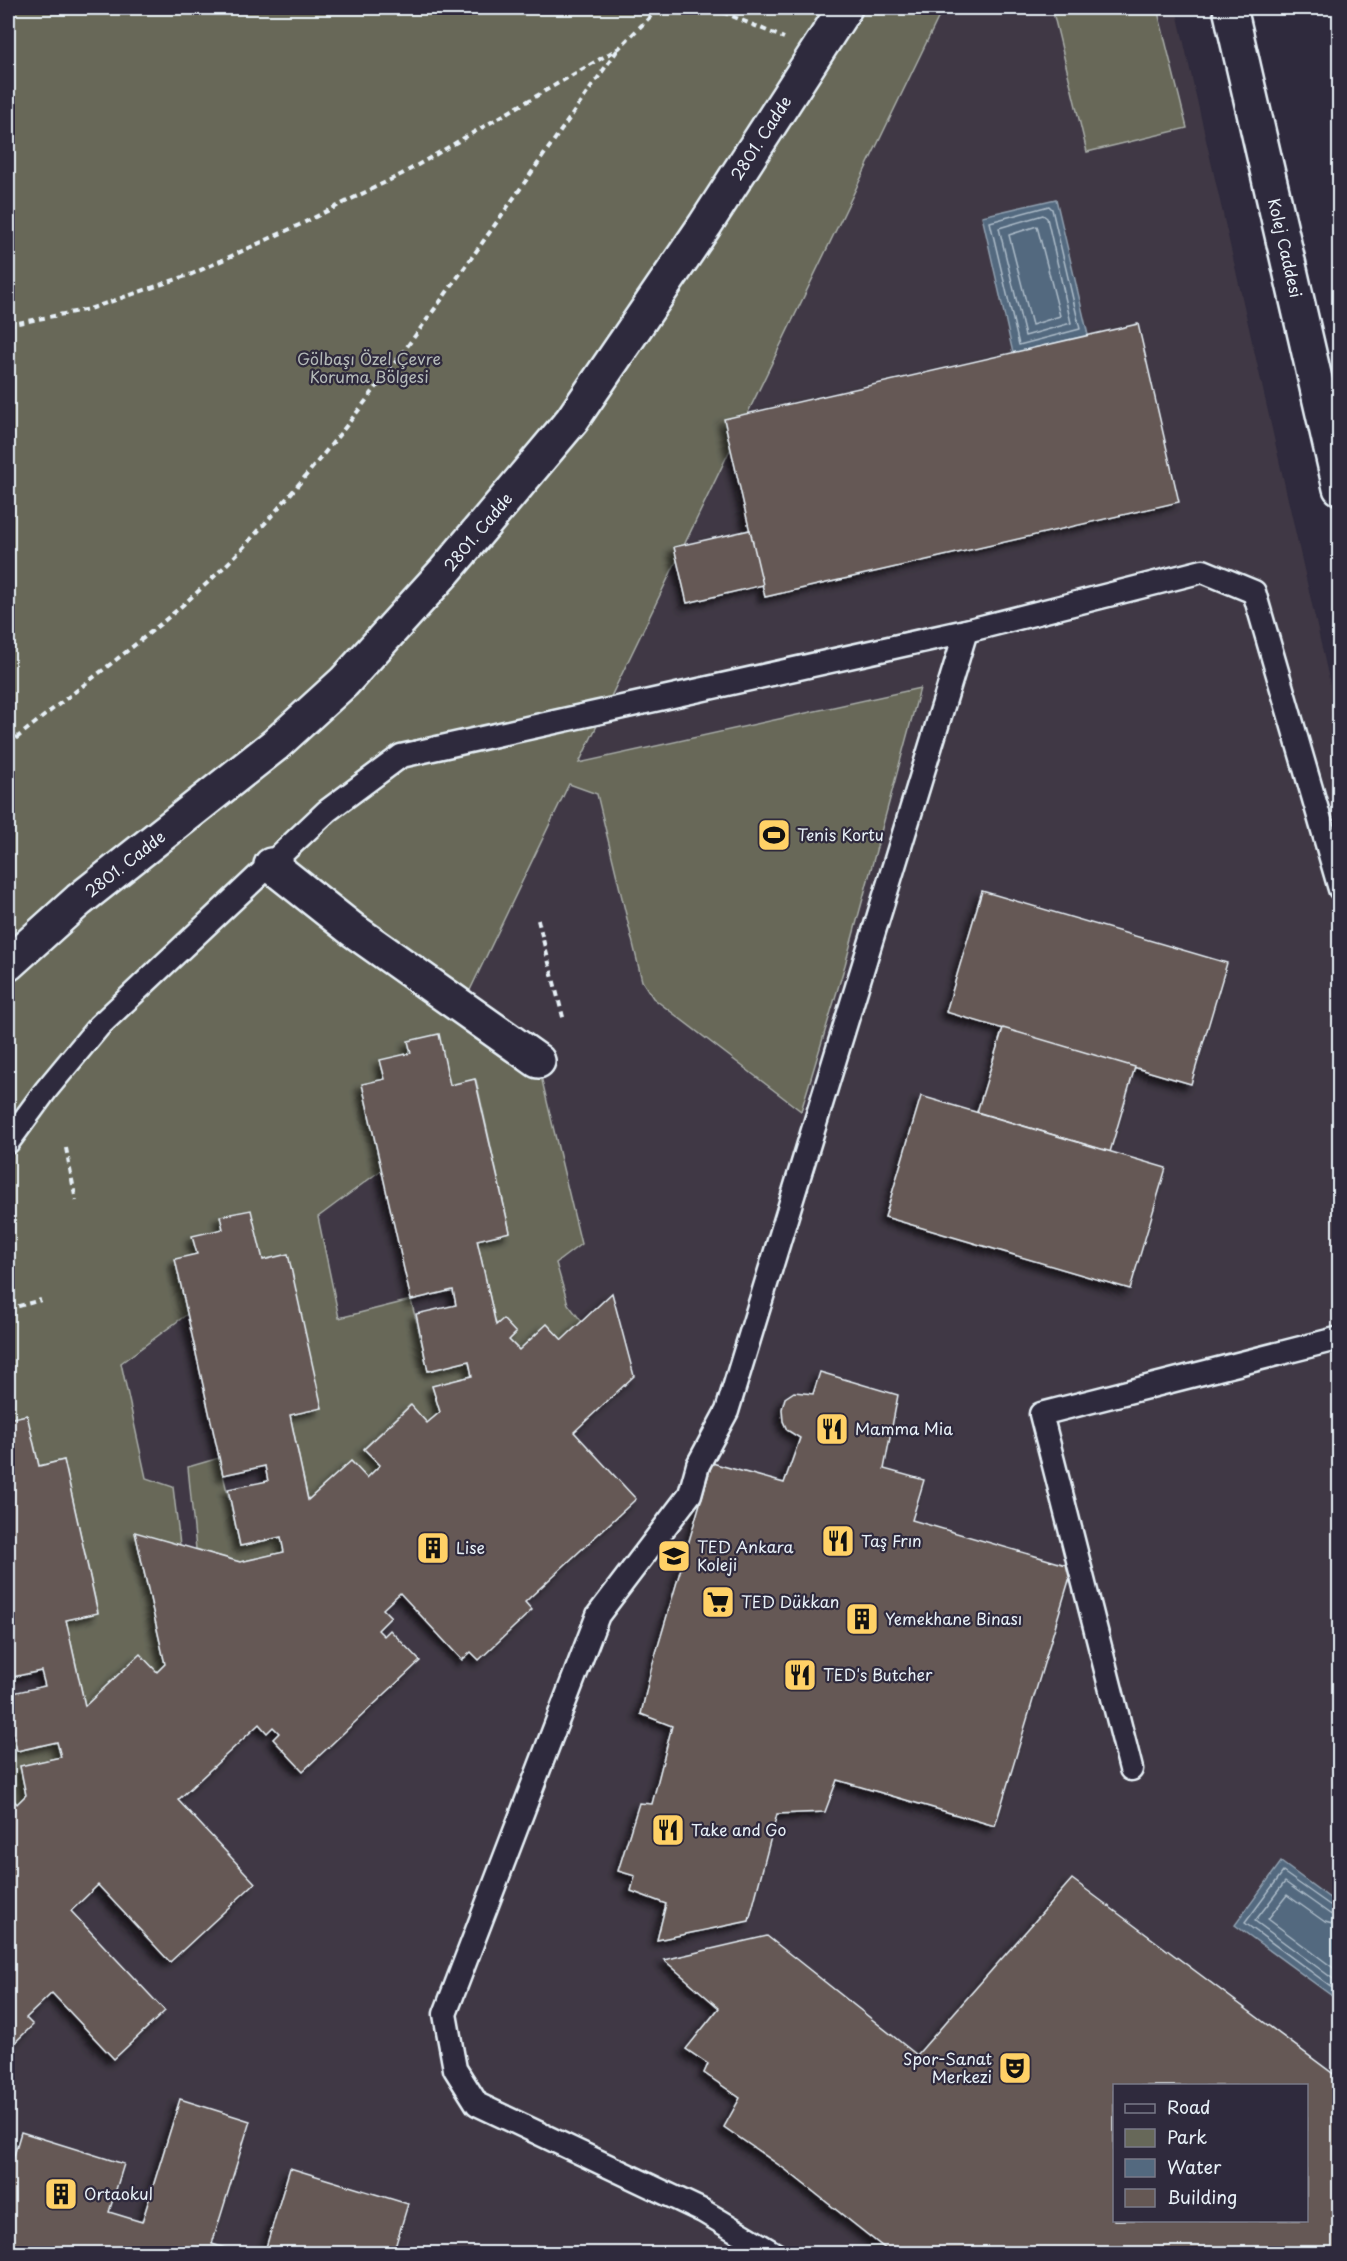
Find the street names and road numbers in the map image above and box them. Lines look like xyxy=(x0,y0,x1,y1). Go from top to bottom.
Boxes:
street label: 2801. Cadde xyxy=(724,91,796,184)
street label: Kolej Caddesi xyxy=(1263,196,1309,300)
street label: 2801. Cadde xyxy=(437,487,517,576)
street label: 2801. Cadde xyxy=(79,824,170,902)

